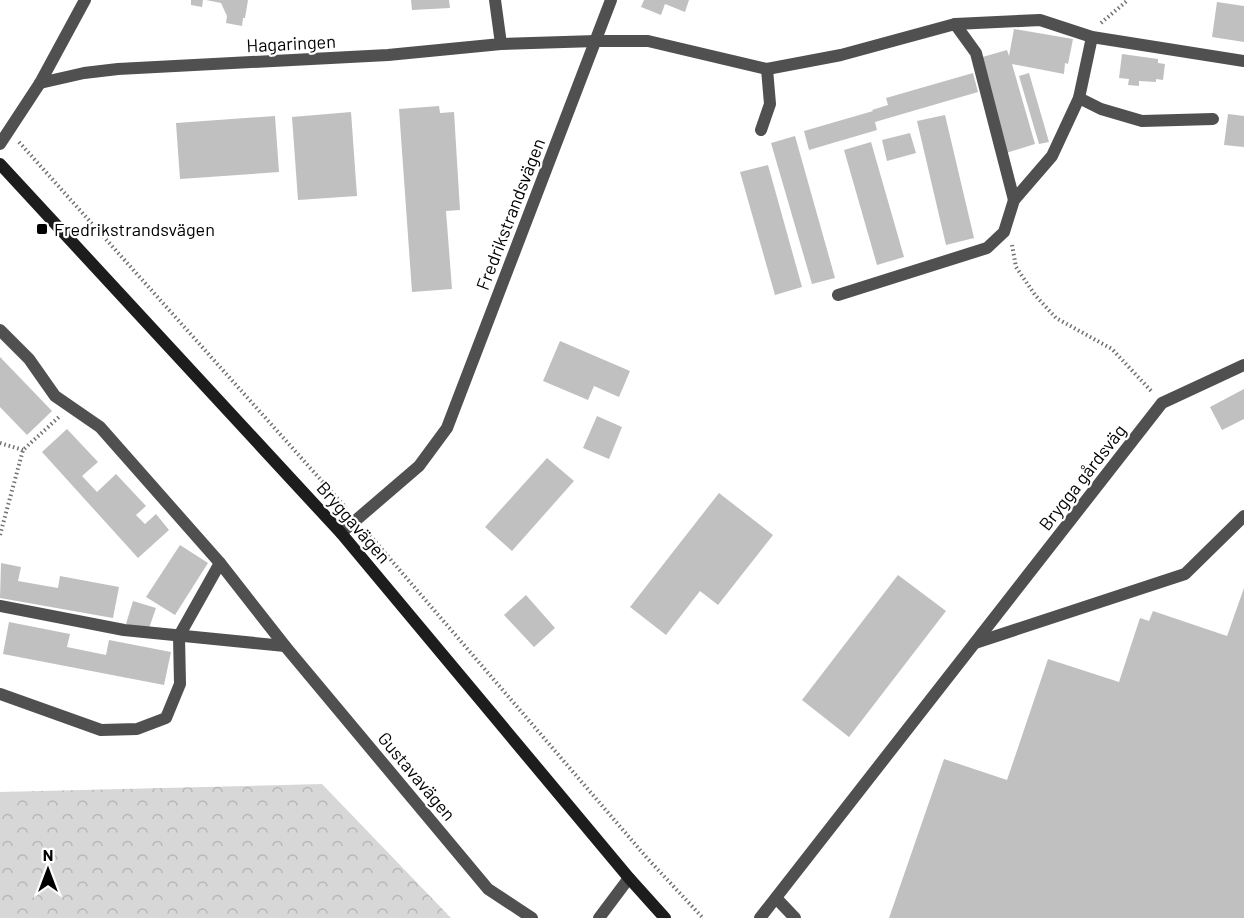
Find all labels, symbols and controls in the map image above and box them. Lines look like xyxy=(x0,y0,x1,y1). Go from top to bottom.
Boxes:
street label: Hagaringen xyxy=(246,30,336,56)
street label: Fredrikstrandsvägen xyxy=(471,135,549,293)
place label: Fredrikstrandsvägen xyxy=(54,218,215,240)
marker: Fredrikstrandsvägen xyxy=(35,222,49,236)
street label: Brygga gårdsväg xyxy=(1034,420,1130,534)
street label: Bryggavägen xyxy=(313,477,395,567)
street label: Gustavavägen xyxy=(374,727,460,825)
north arrow xyxy=(18,840,78,900)
text: N xyxy=(43,845,53,864)

